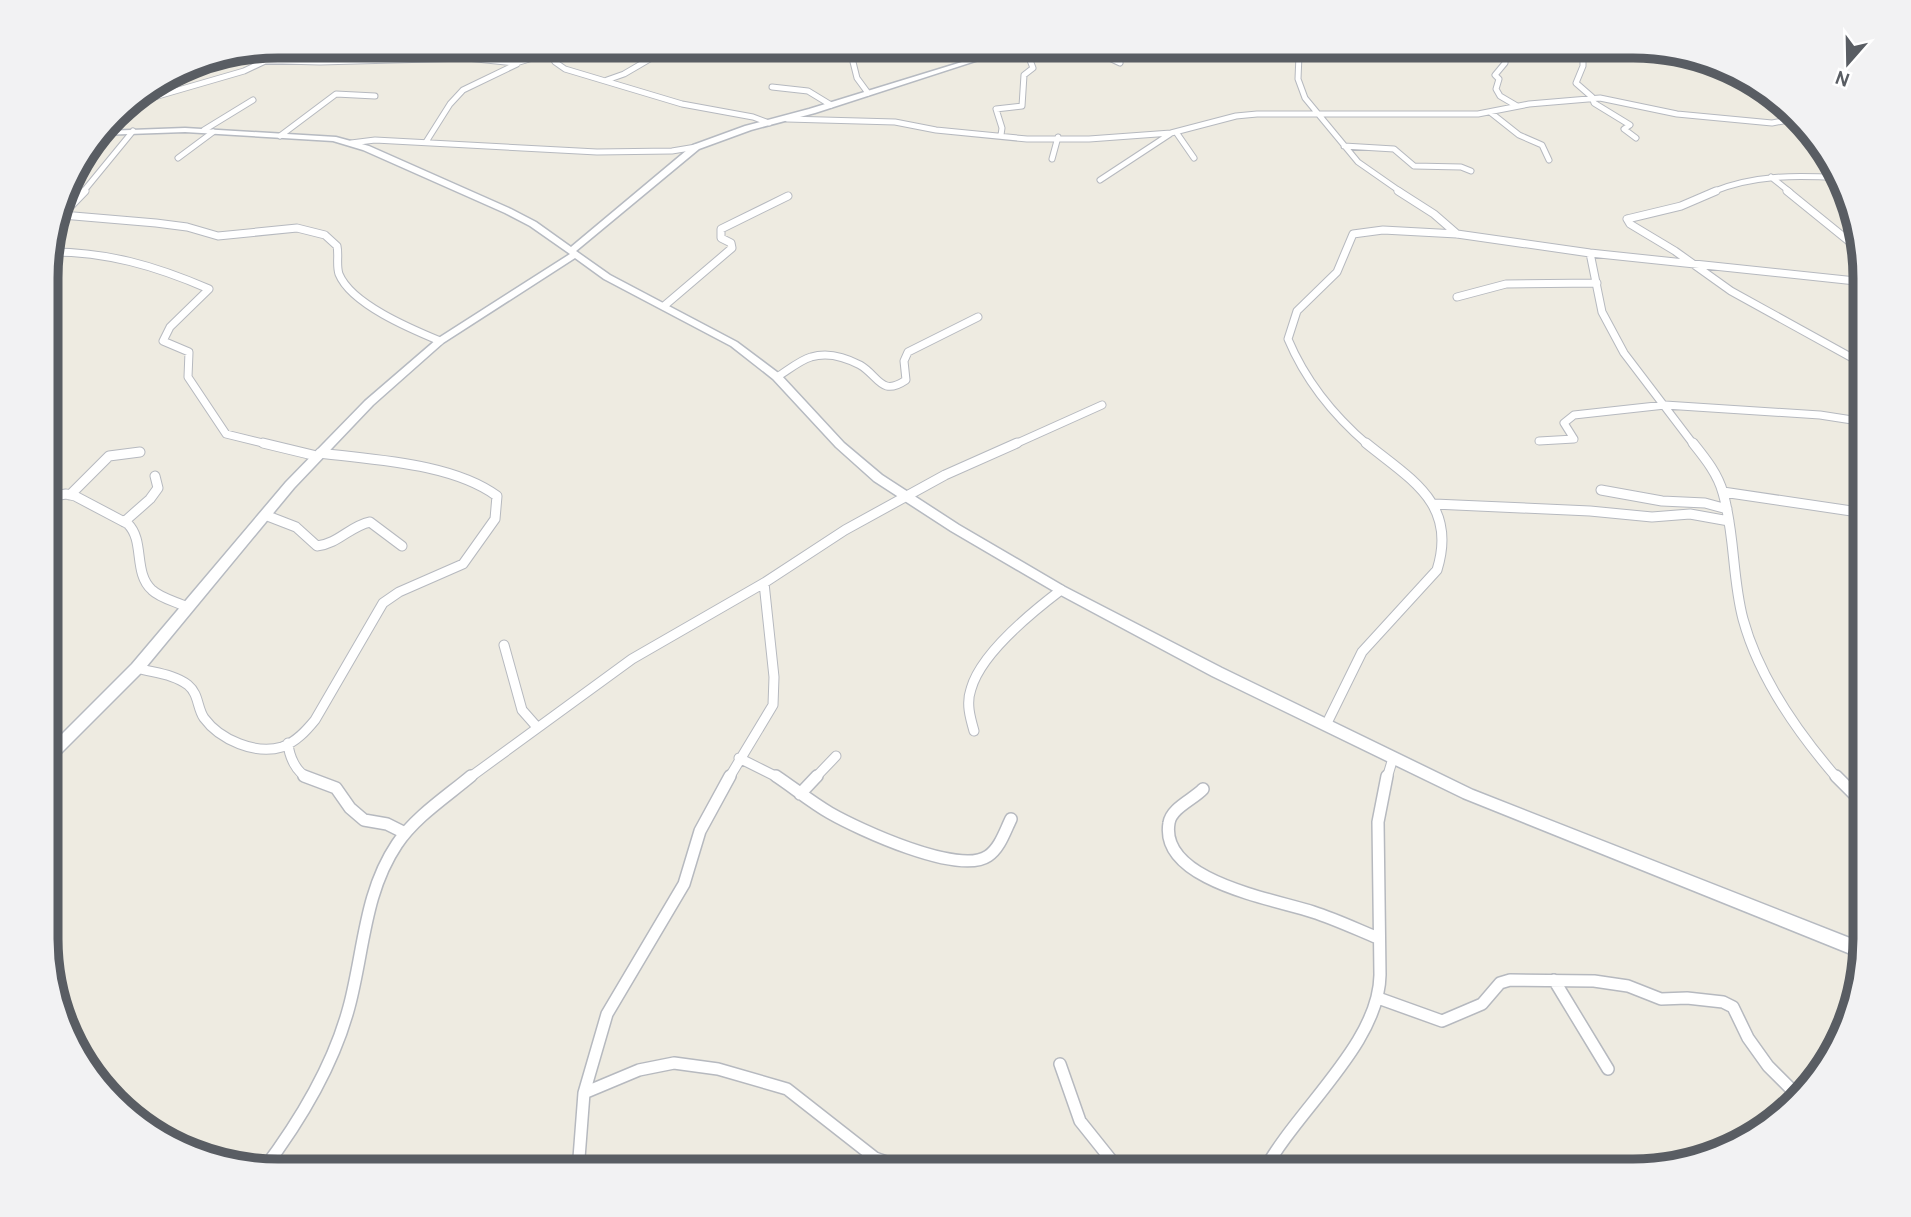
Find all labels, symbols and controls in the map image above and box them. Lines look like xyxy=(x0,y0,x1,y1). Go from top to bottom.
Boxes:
north arrow xyxy=(1813,28,1883,98)
text: N xyxy=(1832,65,1853,92)

